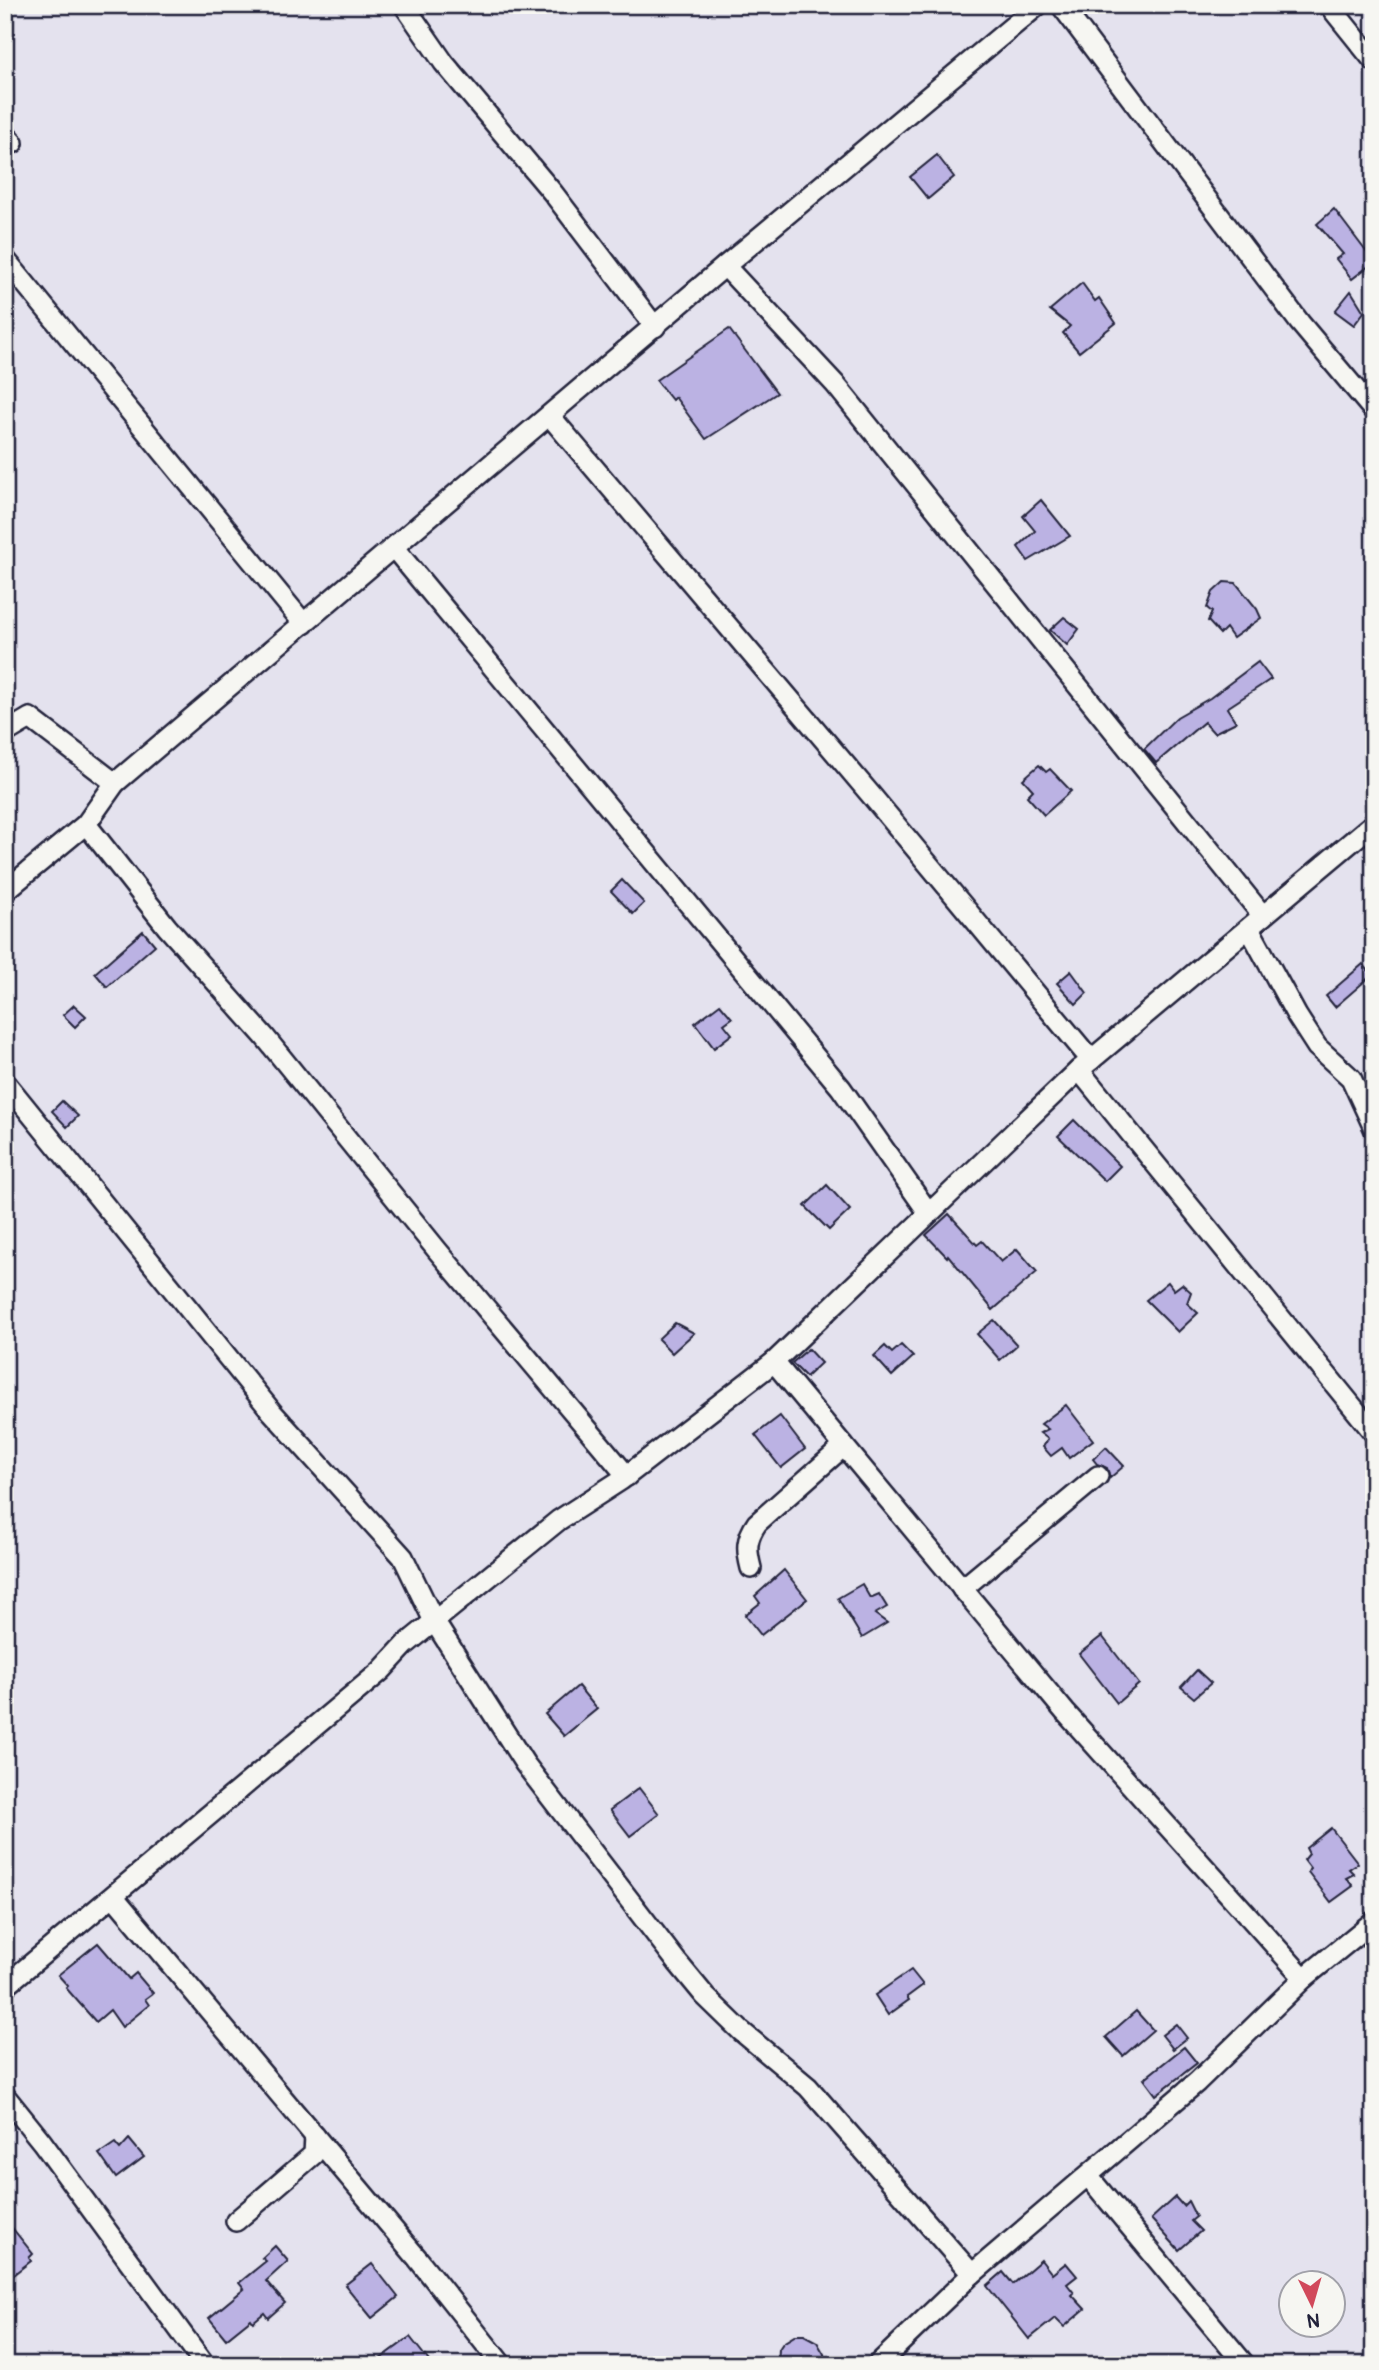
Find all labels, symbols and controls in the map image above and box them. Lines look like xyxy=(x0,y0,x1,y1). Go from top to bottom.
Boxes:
north arrow xyxy=(1278,2268,1348,2338)
text: N xyxy=(1306,2307,1321,2332)

